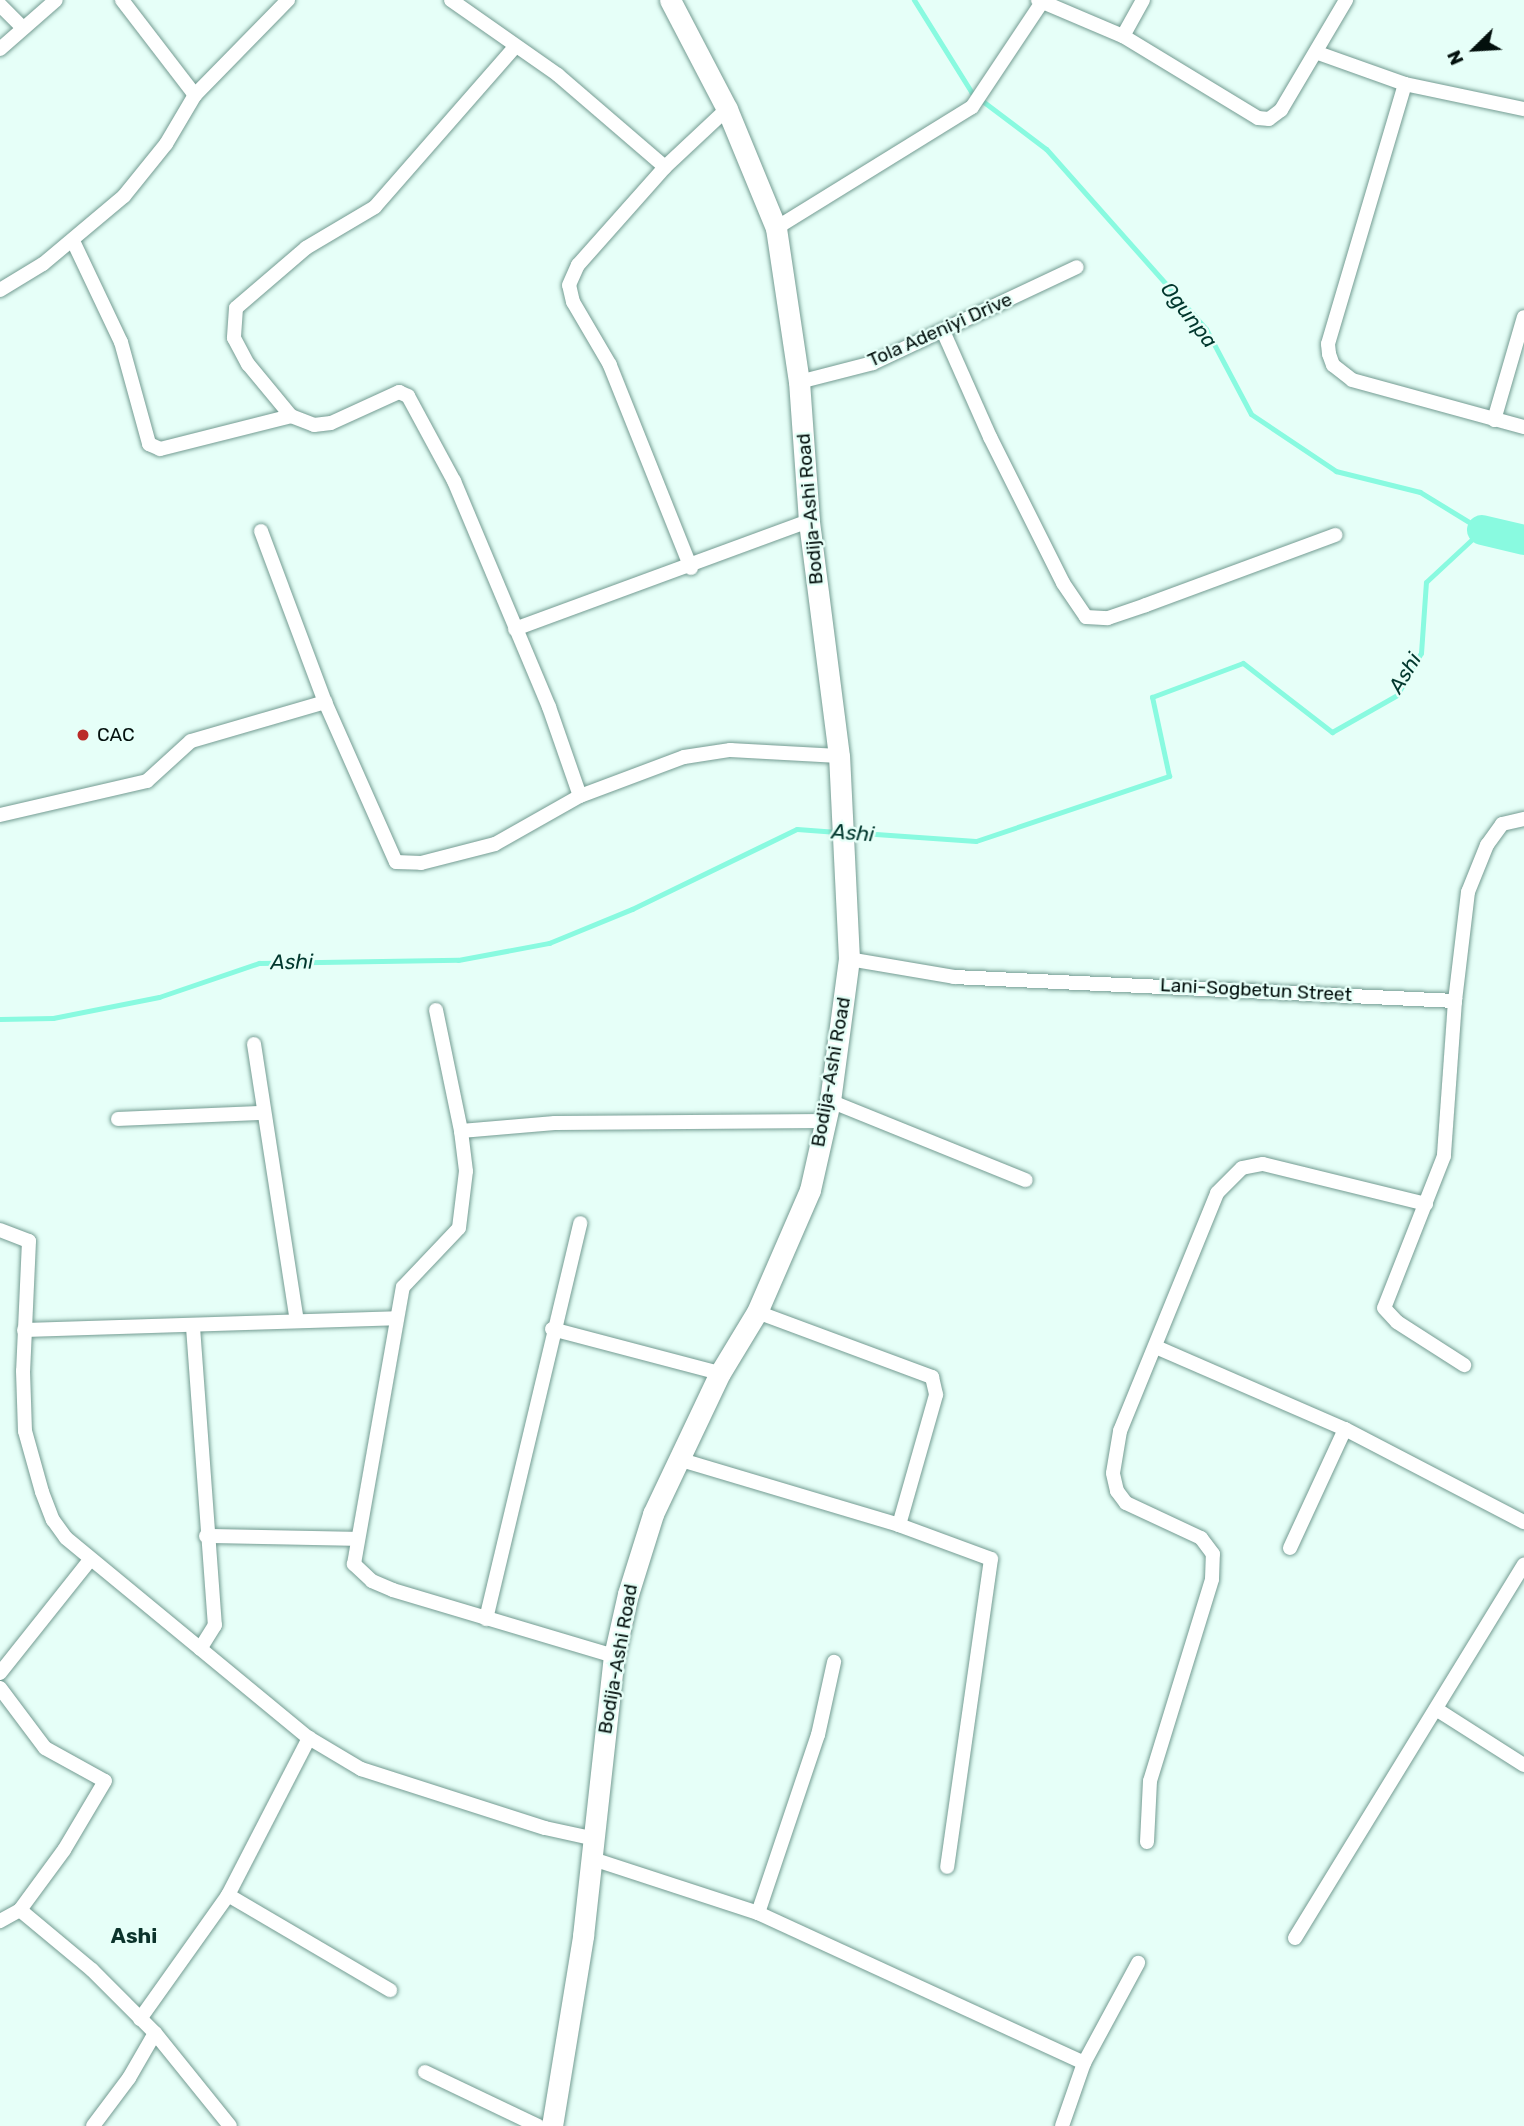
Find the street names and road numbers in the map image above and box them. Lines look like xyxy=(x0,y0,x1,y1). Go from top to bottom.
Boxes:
street label: Tola Adeniyi Drive xyxy=(864,288,1016,372)
street label: Bodija-Ashi Road xyxy=(792,432,828,586)
street label: Lani-Sogbetun Street xyxy=(1159,974,1353,1006)
street label: Bodija-Ashi Road xyxy=(807,995,855,1149)
street label: Bodija-Ashi Road xyxy=(594,1582,642,1736)

